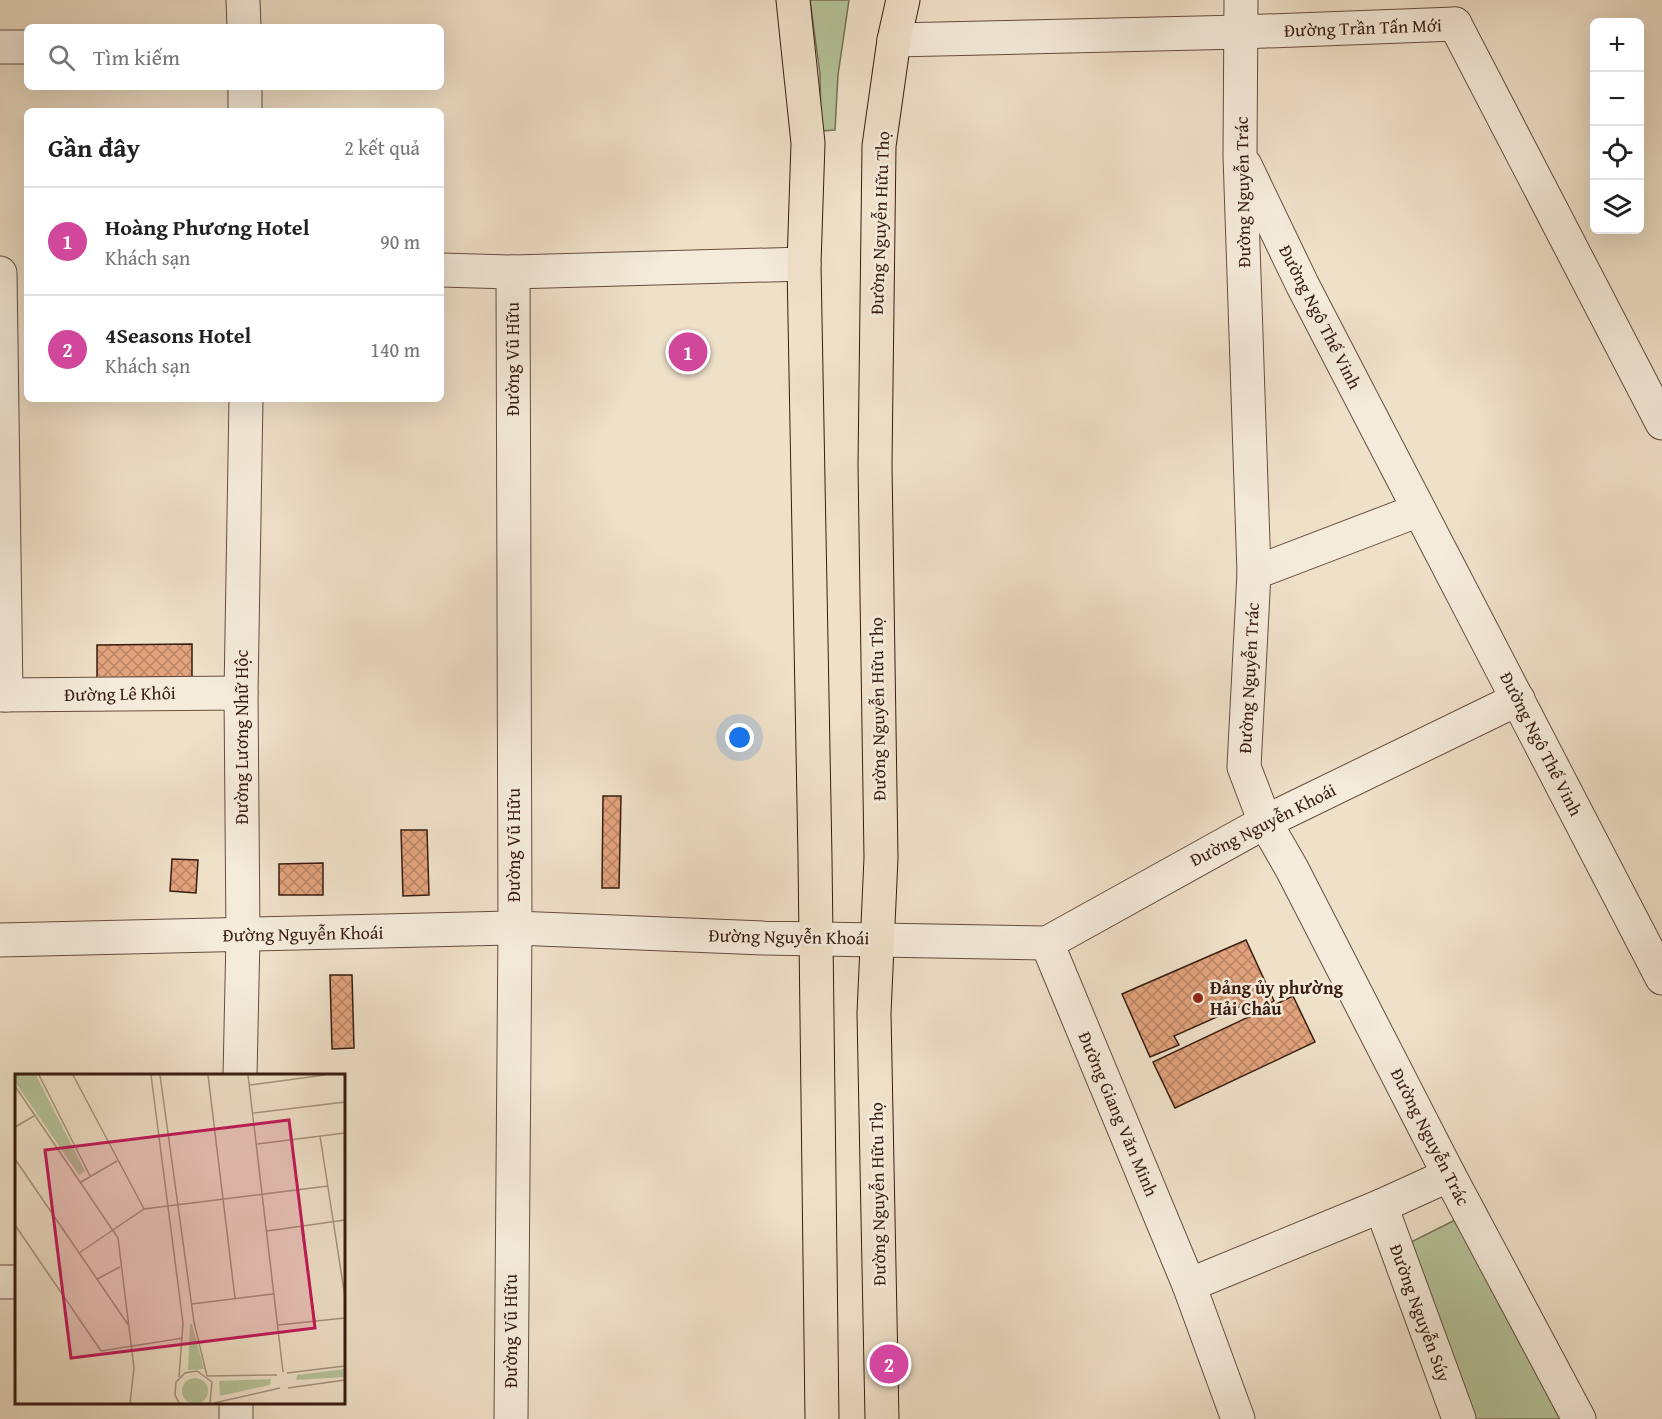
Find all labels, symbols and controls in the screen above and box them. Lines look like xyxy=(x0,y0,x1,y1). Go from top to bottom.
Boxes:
street label: Đường Trần Tấn Mới xyxy=(1284,11,1442,44)
map controls xyxy=(1590,18,1644,234)
button: + xyxy=(1590,18,1644,72)
search box xyxy=(24,24,444,90)
icon: search xyxy=(45,41,78,74)
text: Tìm kiếm xyxy=(93,41,180,73)
button: − xyxy=(1590,72,1644,126)
street label: Đường Nguyễn Trác xyxy=(1228,116,1257,268)
button: locate xyxy=(1590,126,1644,180)
text: Gần đây xyxy=(48,128,140,167)
street label: Đường Nguyễn Hữu Thọ xyxy=(863,131,896,315)
text: 2 kết quả xyxy=(344,133,420,162)
button: layers xyxy=(1590,180,1644,234)
text: Hoàng Phương Hotel xyxy=(105,211,309,243)
text: 1 xyxy=(62,227,73,256)
text: 90 m xyxy=(380,227,420,256)
street label: Đường Ngô Thế Vinh xyxy=(1272,240,1369,394)
text: Khách sạn xyxy=(105,243,190,272)
street label: Đường Vũ Hữu xyxy=(499,302,526,416)
text: 4Seasons Hotel xyxy=(105,319,251,351)
pin: 1 xyxy=(668,330,708,374)
text: 2 xyxy=(62,335,73,364)
text: 140 m xyxy=(370,335,420,364)
text: Khách sạn xyxy=(105,351,190,380)
street label: Đường Nguyễn Trác xyxy=(1231,602,1266,754)
street label: Đường Nguyễn Hữu Thọ xyxy=(862,617,893,801)
street label: Đường Lương Nhữ Hộc xyxy=(228,650,255,824)
street label: Đường Ngô Thế Vinh xyxy=(1493,667,1590,821)
street label: Đường Lê Khôi xyxy=(64,679,176,708)
your location xyxy=(725,723,754,752)
street label: Đường Nguyễn Khoái xyxy=(1185,776,1341,873)
street label: Đường Vũ Hữu xyxy=(500,788,527,902)
street label: Đường Nguyễn Khoái xyxy=(222,919,384,948)
street label: Đường Nguyễn Khoái xyxy=(708,922,870,951)
place label: Đảng ủy phường Hải Châu xyxy=(1210,974,1344,1022)
marker: Đảng ủy phường Hải Châu xyxy=(1191,991,1205,1005)
street label: Đường Giang Văn Minh xyxy=(1071,1027,1165,1201)
street label: Đường Nguyễn Trác xyxy=(1384,1063,1477,1210)
inset map xyxy=(15,1074,345,1404)
street label: Đường Nguyễn Hữu Thọ xyxy=(862,1102,893,1286)
street label: Đường Nguyễn Súy xyxy=(1383,1240,1458,1386)
street label: Đường Vũ Hữu xyxy=(497,1274,524,1388)
pin: 2 xyxy=(870,1342,908,1386)

